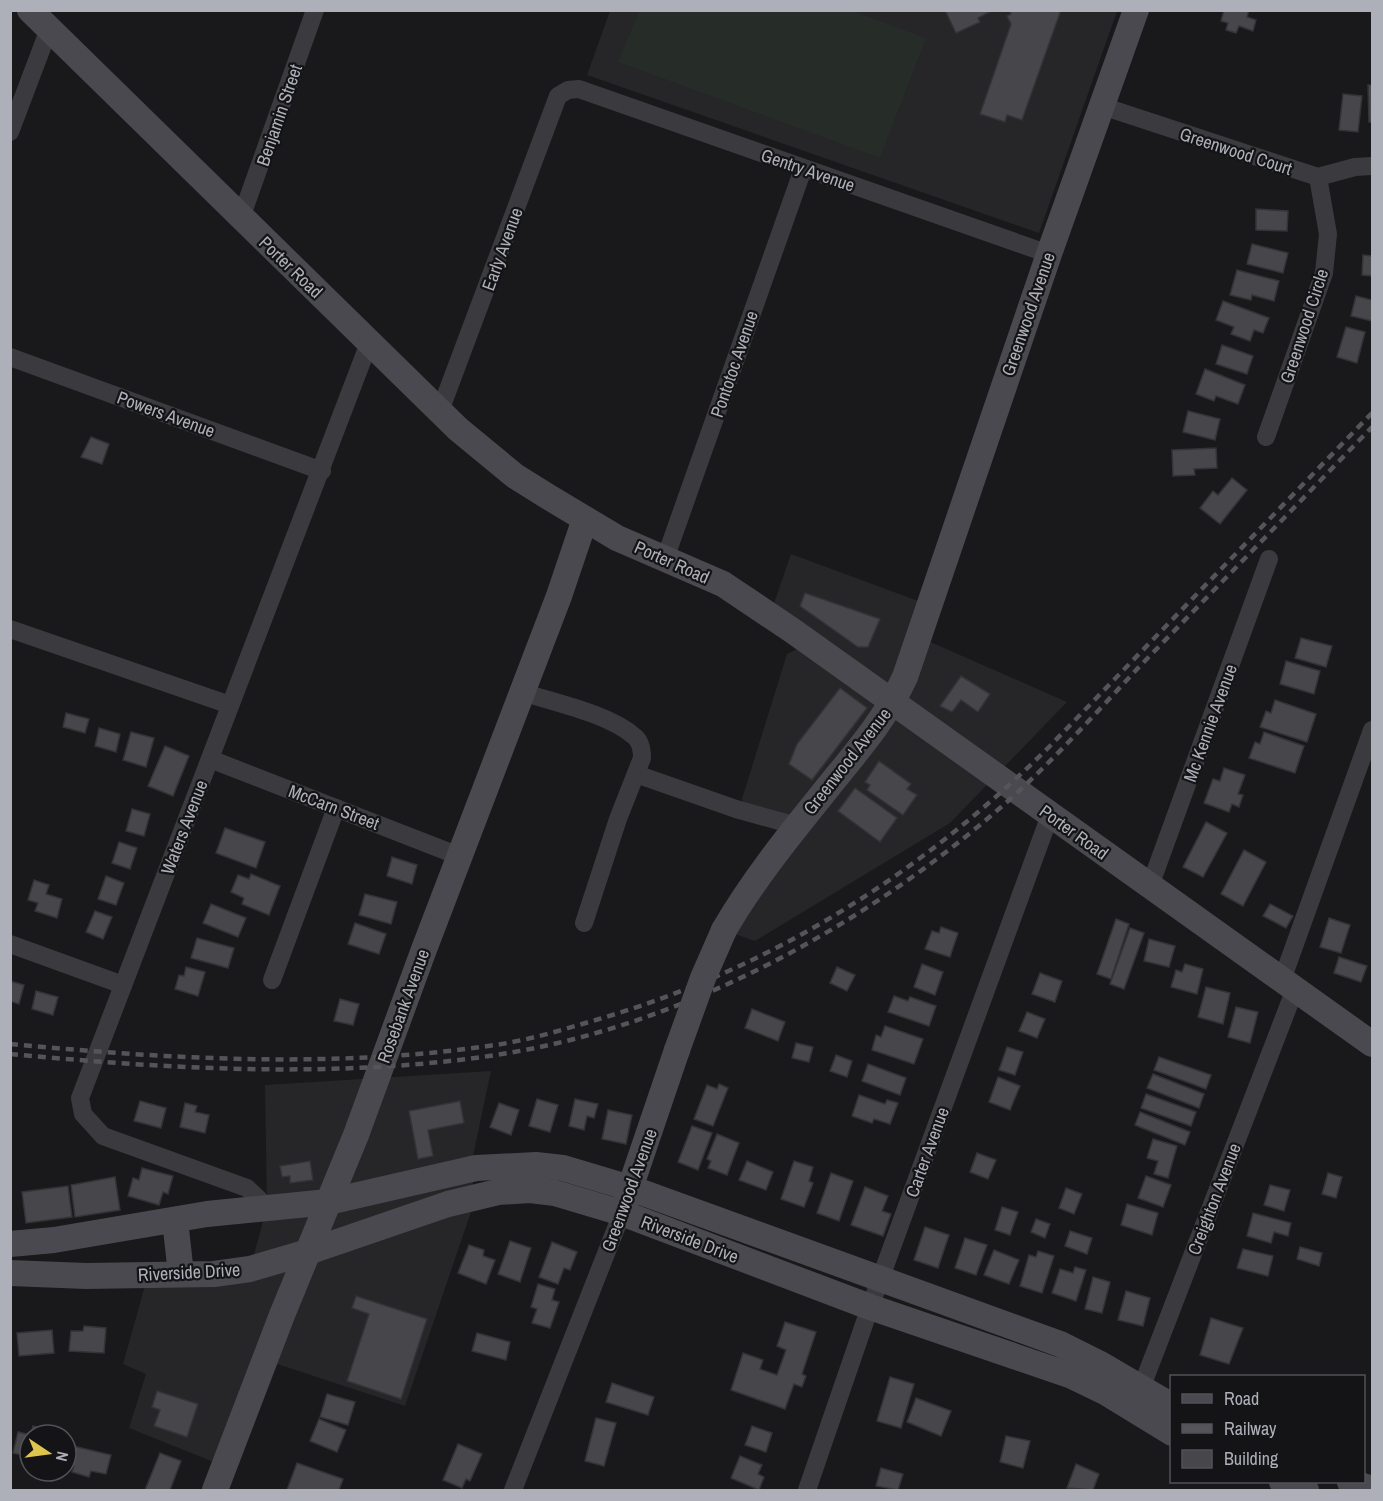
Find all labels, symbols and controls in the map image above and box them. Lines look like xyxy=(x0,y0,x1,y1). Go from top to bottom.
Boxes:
street label: Benjamin Street xyxy=(250,61,308,169)
street label: Greenwood Court xyxy=(1177,121,1295,181)
street label: Gentry Avenue xyxy=(758,142,858,198)
street label: Early Avenue xyxy=(475,204,529,294)
street label: Porter Road xyxy=(254,230,328,304)
street label: Greenwood Avenue xyxy=(995,249,1061,379)
street label: Greenwood Circle xyxy=(1274,266,1334,386)
street label: Pontotoc Avenue xyxy=(704,307,764,421)
street label: Powers Avenue xyxy=(114,385,218,443)
street label: Porter Road xyxy=(631,534,713,590)
street label: Mc Kennie Avenue xyxy=(1177,661,1243,785)
street label: Greenwood Avenue xyxy=(797,702,897,820)
street label: Waters Avenue xyxy=(155,776,213,878)
street label: McCarn Street xyxy=(285,778,383,836)
street label: Porter Road xyxy=(1034,798,1114,866)
street label: Rosebank Avenue xyxy=(371,946,435,1066)
street label: Carter Avenue xyxy=(899,1104,955,1200)
street label: Greenwood Avenue xyxy=(595,1125,663,1255)
street label: Creighton Avenue xyxy=(1181,1139,1247,1259)
street label: Riverside Drive xyxy=(638,1209,742,1269)
street label: Riverside Drive xyxy=(137,1257,241,1287)
legend xyxy=(1170,1375,1365,1483)
text: Road xyxy=(1224,1386,1259,1411)
text: Railway xyxy=(1224,1416,1277,1441)
north arrow xyxy=(18,1423,78,1483)
text: Building xyxy=(1224,1446,1279,1471)
text: N xyxy=(51,1449,74,1463)

